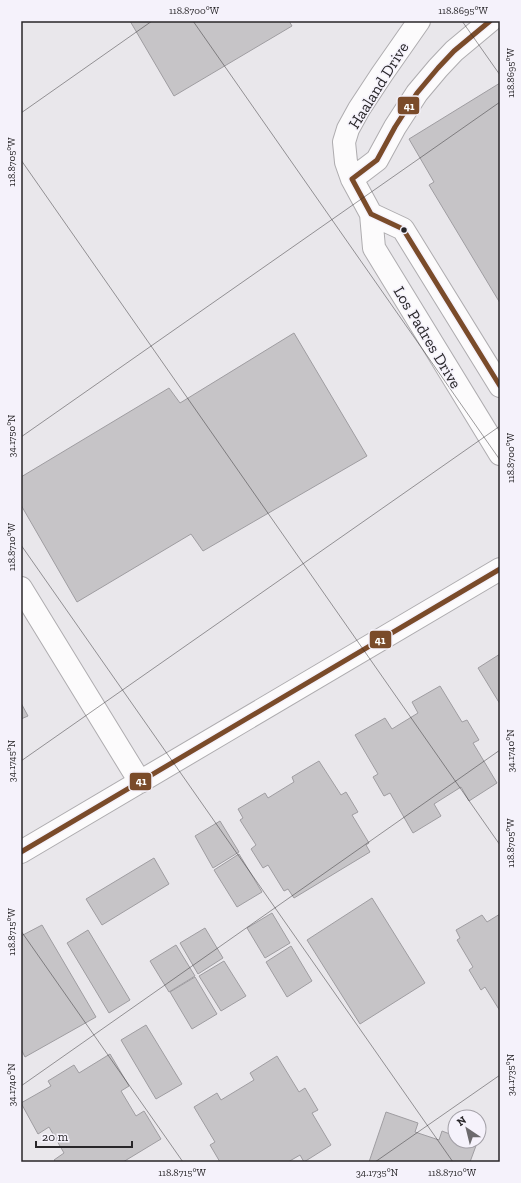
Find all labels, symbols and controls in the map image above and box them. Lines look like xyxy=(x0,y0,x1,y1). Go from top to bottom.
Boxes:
text: 118.8700°W xyxy=(169,5,220,17)
text: 118.8695°W xyxy=(438,5,488,17)
street label: Haaland Drive xyxy=(344,38,413,132)
text: 118.8695°W xyxy=(505,48,517,98)
line badge: 41 xyxy=(397,96,420,115)
text: 41 xyxy=(404,100,415,113)
text: 118.8705°W xyxy=(6,137,18,187)
unlabelled marker xyxy=(399,225,409,235)
street label: Los Padres Drive xyxy=(390,283,466,392)
text: 34.1750°N xyxy=(6,414,18,458)
text: 118.8700°W xyxy=(505,432,517,483)
text: 118.8710°W xyxy=(6,522,18,571)
line badge: 41 xyxy=(369,630,392,649)
text: 41 xyxy=(375,634,386,647)
text: 34.1740°N xyxy=(505,729,517,773)
text: 34.1745°N xyxy=(6,739,18,782)
line badge: 41 xyxy=(129,772,152,791)
text: 41 xyxy=(136,775,147,788)
text: 118.8705°W xyxy=(505,818,517,868)
text: 118.8715°W xyxy=(6,908,18,956)
text: 34.1735°N xyxy=(505,1053,517,1096)
text: 34.1740°N xyxy=(6,1063,18,1107)
north arrow xyxy=(447,1109,487,1149)
text: N xyxy=(454,1113,469,1129)
scale bar xyxy=(36,1123,132,1149)
text: 20 m xyxy=(42,1130,69,1144)
text: 118.8715°W xyxy=(158,1167,206,1179)
text: 34.1735°N xyxy=(356,1167,399,1179)
text: 118.8710°W xyxy=(428,1167,477,1179)

